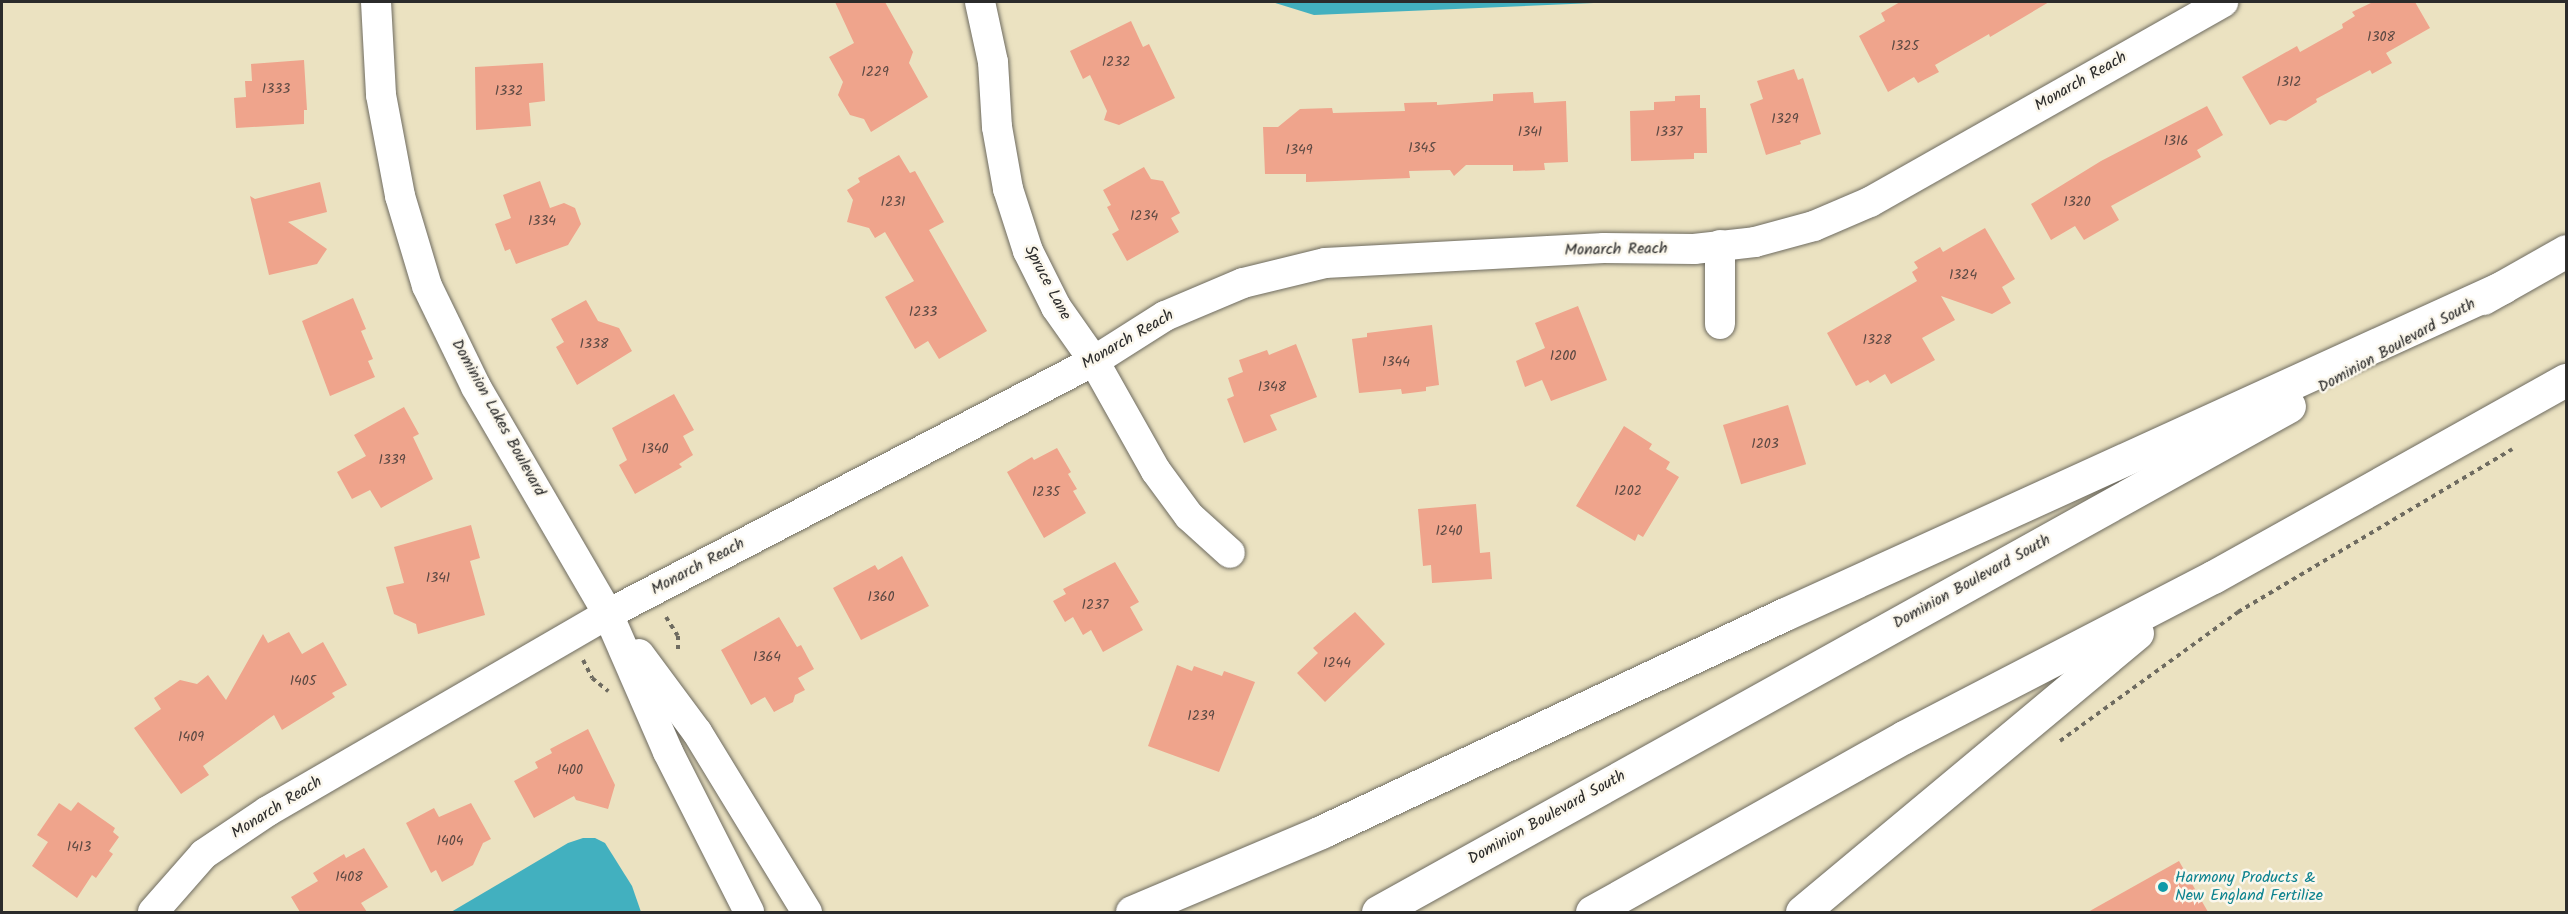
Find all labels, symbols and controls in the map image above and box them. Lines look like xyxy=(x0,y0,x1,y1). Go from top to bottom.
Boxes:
house number: 1308 xyxy=(2367,29,2395,45)
house number: 1325 xyxy=(1891,38,1919,54)
street label: Monarch Reach xyxy=(2032,48,2130,116)
house number: 1232 xyxy=(1102,54,1130,70)
house number: 1229 xyxy=(861,64,889,80)
house number: 1312 xyxy=(2277,74,2301,90)
house number: 1333 xyxy=(262,81,290,97)
house number: 1332 xyxy=(495,83,523,99)
house number: 1329 xyxy=(1771,111,1799,127)
house number: 1341 xyxy=(1518,124,1542,140)
house number: 1337 xyxy=(1656,124,1682,140)
house number: 1316 xyxy=(2164,133,2188,149)
house number: 1345 xyxy=(1408,140,1436,156)
house number: 1349 xyxy=(1286,142,1312,158)
house number: 1231 xyxy=(881,194,905,210)
house number: 1320 xyxy=(2063,194,2091,210)
house number: 1234 xyxy=(1130,208,1158,224)
house number: 1334 xyxy=(528,213,556,229)
street label: Monarch Reach xyxy=(1564,240,1668,260)
street label: Spruce Lane xyxy=(1019,242,1075,324)
house number: 1324 xyxy=(1949,267,1977,283)
street label: Dominion Boulevard South xyxy=(2315,295,2479,397)
house number: 1233 xyxy=(909,304,937,320)
street label: Monarch Reach xyxy=(1079,306,1177,374)
house number: 1328 xyxy=(1863,332,1891,348)
street label: Dominion Lakes Boulevard xyxy=(447,336,549,500)
house number: 1338 xyxy=(580,336,608,352)
house number: 1200 xyxy=(1550,348,1576,364)
house number: 1344 xyxy=(1382,354,1410,370)
house number: 1348 xyxy=(1258,379,1286,395)
house number: 1203 xyxy=(1751,436,1779,452)
house number: 1340 xyxy=(641,441,669,457)
house number: 1339 xyxy=(378,452,406,468)
house number: 1202 xyxy=(1614,483,1642,499)
house number: 1235 xyxy=(1032,484,1060,500)
house number: 1240 xyxy=(1435,523,1463,539)
street label: Dominion Boulevard South xyxy=(1890,531,2054,633)
street label: Monarch Reach xyxy=(648,534,748,600)
house number: 1341 xyxy=(426,570,450,586)
house number: 1360 xyxy=(867,589,895,605)
house number: 1237 xyxy=(1082,597,1108,613)
house number: 1364 xyxy=(753,649,781,665)
house number: 1244 xyxy=(1323,655,1351,671)
house number: 1405 xyxy=(290,673,316,689)
house number: 1239 xyxy=(1187,708,1215,724)
house number: 1409 xyxy=(178,729,204,745)
house number: 1400 xyxy=(557,762,583,778)
street label: Dominion Boulevard South xyxy=(1465,767,1629,869)
street label: Monarch Reach xyxy=(228,773,326,843)
house number: 1404 xyxy=(437,833,463,849)
house number: 1413 xyxy=(67,839,91,855)
place label: Harmony Products & New England Fertilize xyxy=(2175,868,2323,906)
house number: 1408 xyxy=(335,869,363,885)
marker: Harmony Products & New England Fertilize xyxy=(2156,880,2170,894)

